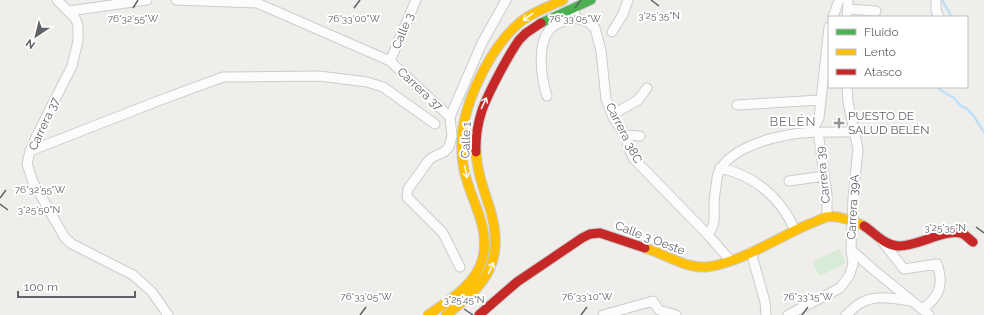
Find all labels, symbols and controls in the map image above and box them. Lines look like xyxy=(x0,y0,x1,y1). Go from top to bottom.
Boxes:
text: 3°25'35"N xyxy=(638,10,680,21)
street label: Calle 3 xyxy=(389,11,417,51)
text: 76°32'55"W xyxy=(108,13,159,24)
text: 76°33'00"W xyxy=(328,13,381,24)
one-way arrow xyxy=(522,13,533,21)
text: 76°33'05"W xyxy=(549,13,601,24)
north arrow xyxy=(16,16,56,56)
legend xyxy=(828,16,968,88)
text: Fluido xyxy=(864,25,899,39)
text: N xyxy=(23,36,38,52)
text: Lento xyxy=(864,45,896,59)
street label: Carrera 37 xyxy=(395,65,446,114)
text: Atasco xyxy=(864,65,902,79)
street label: Carrera 37 xyxy=(26,95,63,153)
one-way arrow xyxy=(481,97,488,109)
street label: Carrera 38C xyxy=(603,101,645,165)
place label: PUESTO DE SALUD BELÉN xyxy=(848,109,929,137)
district label: BELÉN xyxy=(769,114,817,129)
marker: PUESTO DE SALUD BELÉN xyxy=(833,117,845,129)
street label: Calle 1 xyxy=(458,121,474,159)
street label: Carrera 39 xyxy=(813,146,833,204)
one-way arrow xyxy=(462,166,470,179)
street label: Carrera 39A xyxy=(844,174,862,240)
text: 76°32'55"W xyxy=(15,184,66,195)
text: 3°25'50"N xyxy=(18,204,60,215)
street label: Calle 3 Oeste xyxy=(613,218,687,258)
text: 3°25'35"N xyxy=(924,222,966,233)
one-way arrow xyxy=(487,262,495,274)
scale bar xyxy=(18,273,135,299)
text: 100 m xyxy=(24,280,58,294)
text: 76°33'05"W xyxy=(340,291,392,302)
text: 76°33'10"W xyxy=(562,291,613,302)
text: 76°33'15"W xyxy=(783,291,833,302)
text: 3°25'45"N xyxy=(443,294,485,305)

